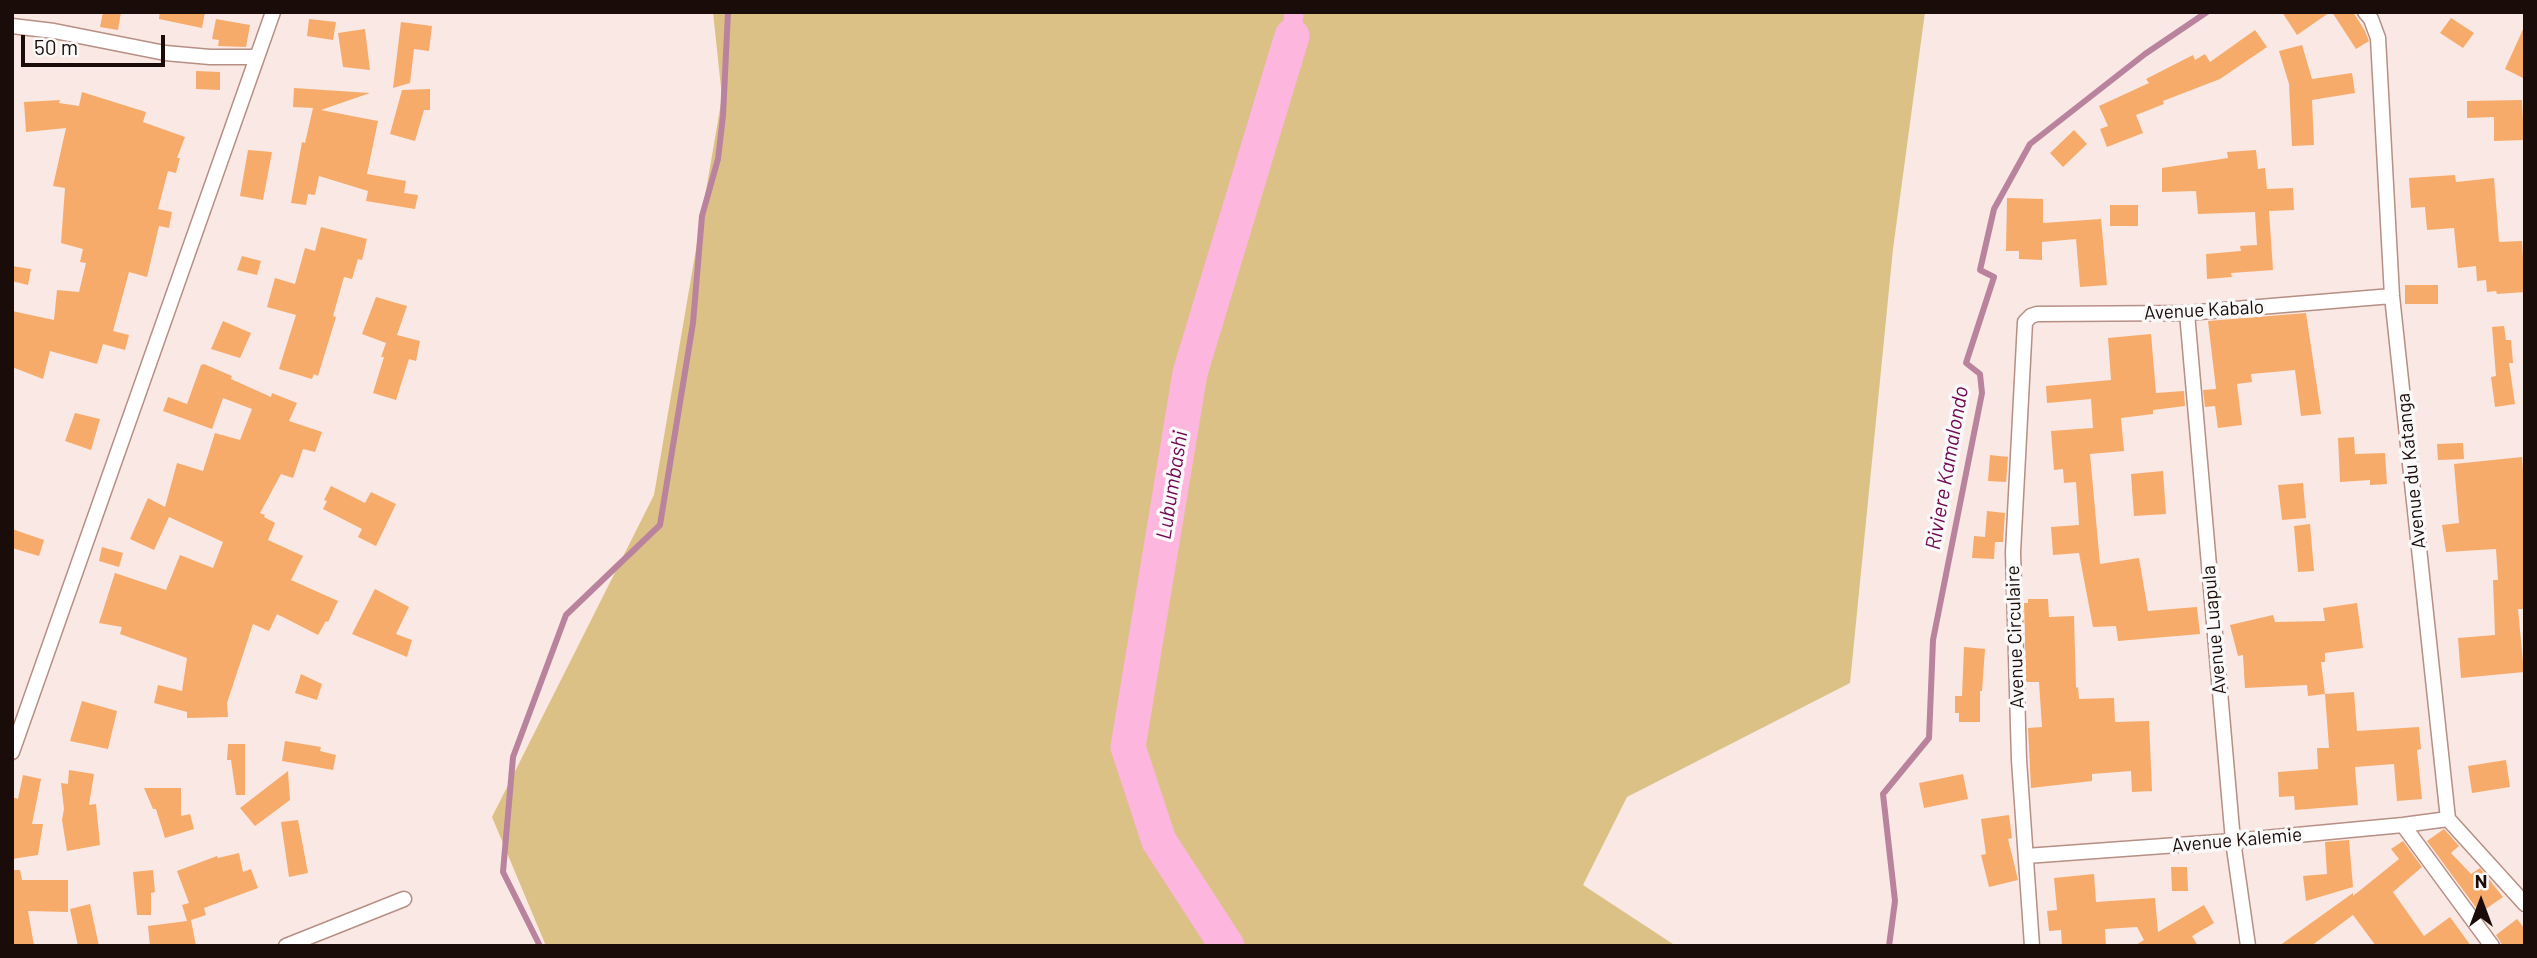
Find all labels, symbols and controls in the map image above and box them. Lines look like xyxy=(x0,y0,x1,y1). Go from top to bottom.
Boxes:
scale bar xyxy=(24,21,168,65)
text: 50 m xyxy=(34,34,78,59)
street label: Avenue Kabalo xyxy=(2143,295,2265,325)
water label: Riviere Kamalondo xyxy=(1920,384,1974,552)
street label: Avenue du Katanga xyxy=(2391,392,2431,550)
water label: Lubumbashi xyxy=(1151,429,1193,541)
street label: Avenue Luapula xyxy=(2197,564,2231,696)
street label: Avenue Circulaire xyxy=(2001,565,2029,709)
street label: Avenue Kalemie xyxy=(2171,823,2303,857)
north arrow xyxy=(2446,867,2516,937)
text: N xyxy=(2475,869,2487,892)

